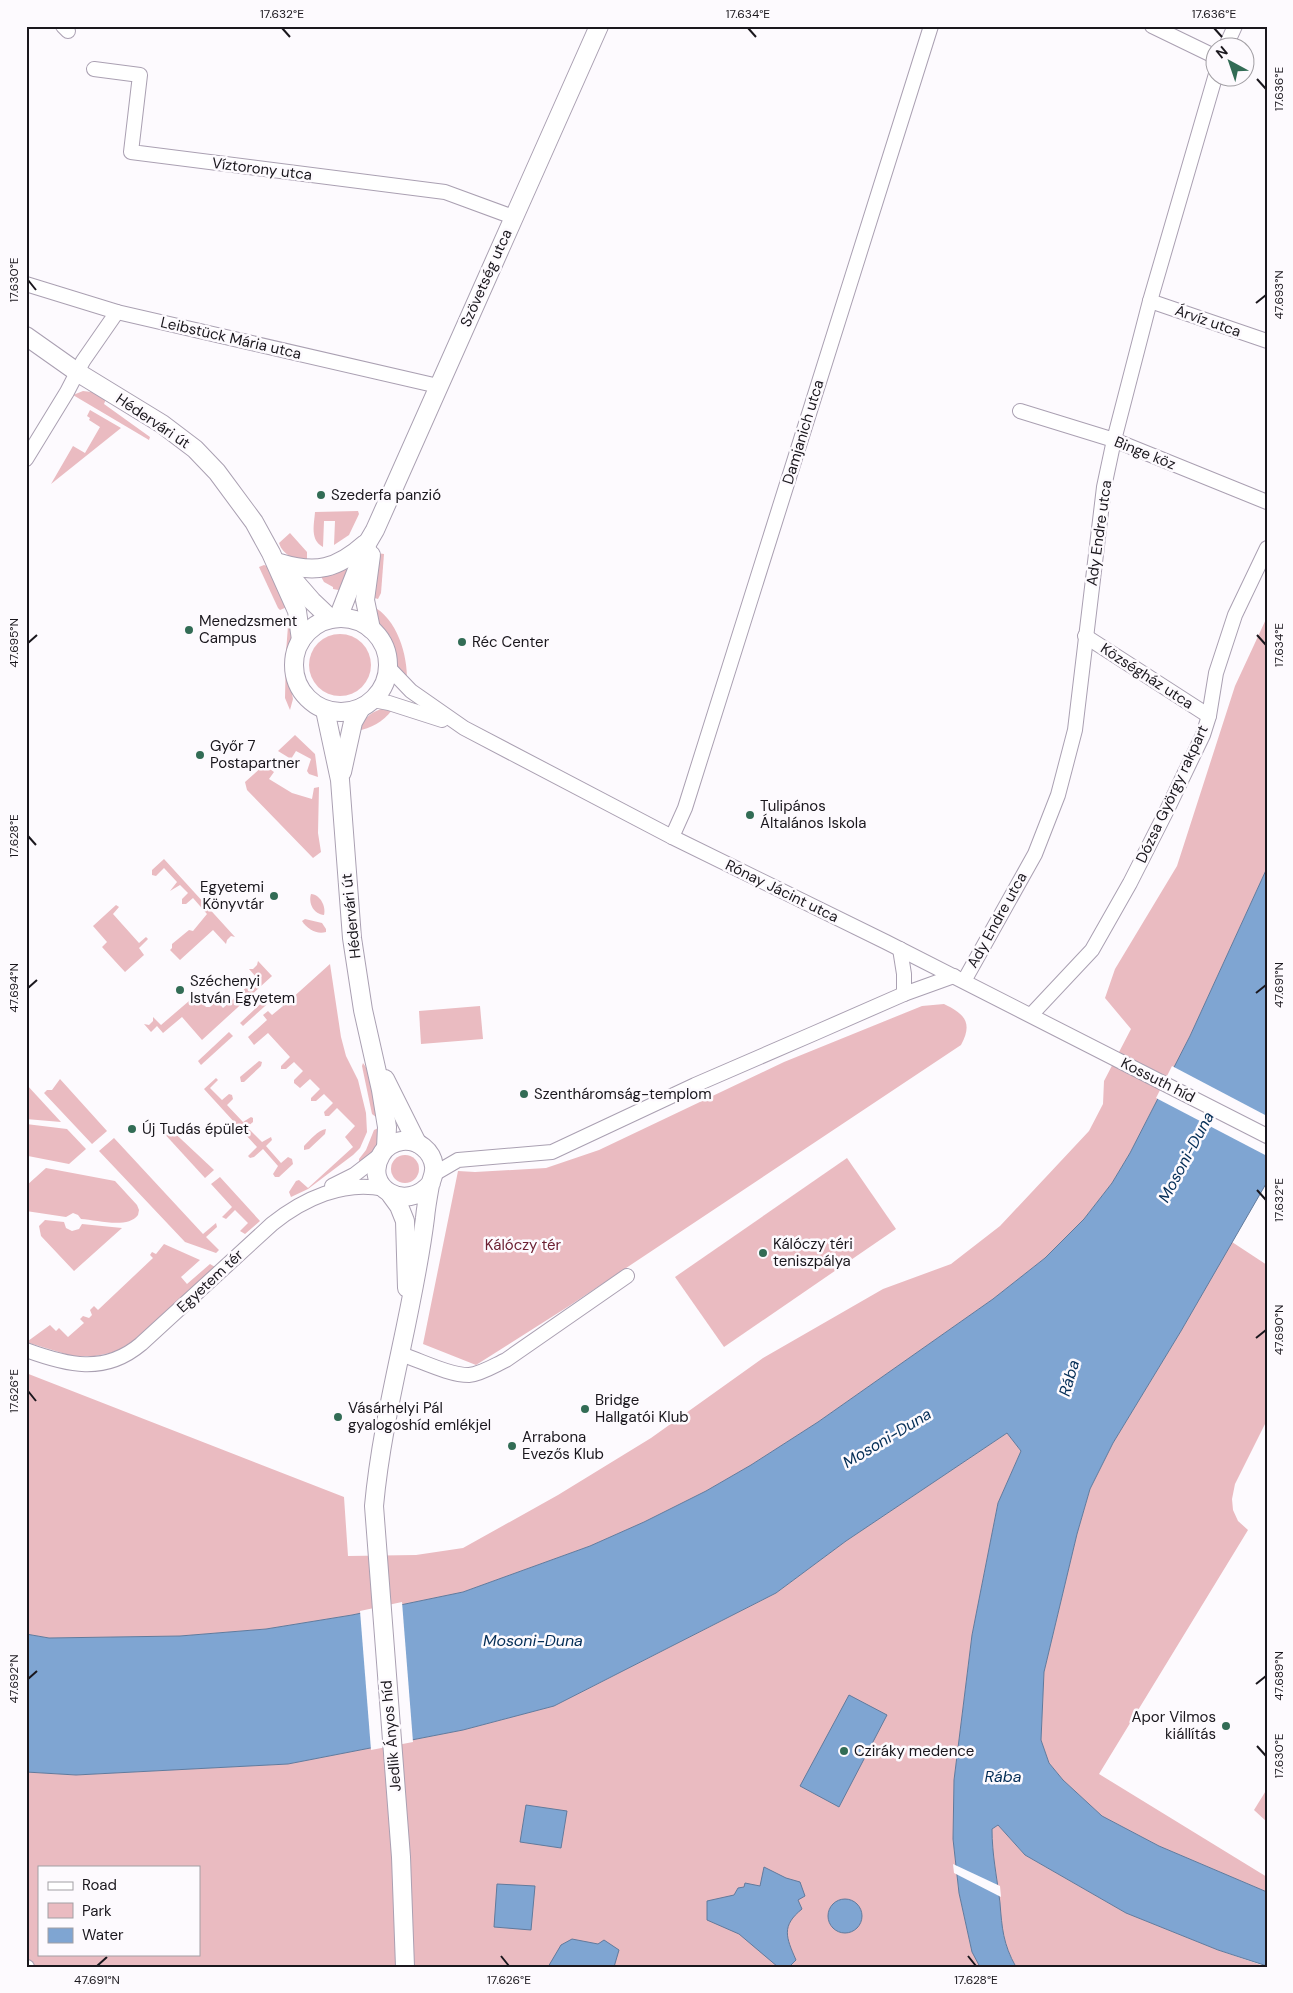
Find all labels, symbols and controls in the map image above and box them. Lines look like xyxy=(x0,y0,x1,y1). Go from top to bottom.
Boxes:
text: 17.632°E xyxy=(260,6,304,22)
text: 17.634°E xyxy=(726,6,770,22)
text: 17.636°E xyxy=(1192,6,1236,22)
north arrow xyxy=(1206,38,1256,88)
text: N xyxy=(1212,42,1231,62)
text: 17.636°E xyxy=(1271,67,1287,111)
street label: Víztorony utca xyxy=(211,153,313,185)
street label: Szövetség utca xyxy=(455,226,517,330)
text: 17.630°E xyxy=(6,257,22,303)
text: 47.693°N xyxy=(1271,270,1287,320)
street label: Árvíz utca xyxy=(1172,300,1244,342)
street label: Leibstück Mária utca xyxy=(159,312,303,364)
street label: Damjanich utca xyxy=(778,377,828,487)
street label: Hédervári út xyxy=(112,389,194,453)
street label: Binge köz xyxy=(1111,432,1179,474)
street label: Ady Endre utca xyxy=(1082,479,1116,587)
place label: Szederfa panzió xyxy=(331,485,441,505)
marker: Szederfa panzió xyxy=(315,489,327,501)
place label: Menedzsment Campus xyxy=(199,611,298,648)
text: 47.695°N xyxy=(6,618,22,668)
text: 17.634°E xyxy=(1271,623,1287,667)
marker: Menedzsment Campus xyxy=(183,624,195,636)
place label: Réc Center xyxy=(472,632,550,652)
marker: Réc Center xyxy=(456,636,468,648)
street label: Községház utca xyxy=(1097,638,1197,714)
street label: Dózsa György rakpart xyxy=(1131,722,1213,866)
place label: Győr 7 Postapartner xyxy=(210,736,301,773)
marker: Győr 7 Postapartner xyxy=(194,749,206,761)
place label: Tulipános Általános Iskola xyxy=(760,796,866,833)
marker: Tulipános Általános Iskola xyxy=(744,809,756,821)
text: 17.628°E xyxy=(6,814,22,858)
street label: Rónay Jácint utca xyxy=(722,855,842,927)
street label: Ady Endre utca xyxy=(962,869,1032,971)
street label: Hédervári út xyxy=(337,872,365,960)
place label: Egyetemi Könyvtár xyxy=(200,877,264,914)
marker: Egyetemi Könyvtár xyxy=(268,890,280,902)
text: 47.691°N xyxy=(1271,962,1287,1008)
text: 47.694°N xyxy=(6,963,22,1013)
place label: Széchenyi István Egyetem xyxy=(190,971,295,1008)
marker: Széchenyi István Egyetem xyxy=(174,984,186,996)
street label: Kossuth híd xyxy=(1118,1053,1198,1107)
place label: Szentháromság-templom xyxy=(534,1084,712,1104)
marker: Szentháromság-templom xyxy=(518,1088,530,1100)
water label: Mosoni-Duna xyxy=(1153,1108,1219,1206)
place label: Új Tudás épület xyxy=(142,1119,249,1139)
marker: Új Tudás épület xyxy=(126,1123,138,1135)
text: 17.632°E xyxy=(1271,1178,1287,1222)
place label: Kálóczy téri teniszpálya xyxy=(773,1234,853,1271)
park label: Kálóczy tér xyxy=(485,1235,562,1255)
street label: Egyetem tér xyxy=(172,1245,248,1317)
marker: Kálóczy téri teniszpálya xyxy=(757,1247,769,1259)
text: 47.690°N xyxy=(1271,1305,1287,1355)
water label: Rába xyxy=(1054,1357,1084,1399)
text: 17.626°E xyxy=(6,1369,22,1413)
place label: Bridge Hallgatói Klub xyxy=(595,1390,689,1427)
place label: Vásárhelyi Pál gyalogoshíd emlékjel xyxy=(348,1398,491,1435)
marker: Bridge Hallgatói Klub xyxy=(579,1403,591,1415)
water label: Mosoni-Duna xyxy=(839,1403,935,1473)
marker: Vásárhelyi Pál gyalogoshíd emlékjel xyxy=(332,1411,344,1423)
place label: Arrabona Evezős Klub xyxy=(522,1427,604,1464)
marker: Arrabona Evezős Klub xyxy=(506,1440,518,1452)
water label: Mosoni-Duna xyxy=(483,1630,583,1651)
text: 47.689°N xyxy=(1271,1651,1287,1701)
text: 47.692°N xyxy=(6,1655,22,1703)
street label: Jedlik Ányos híd xyxy=(376,1679,406,1793)
place label: Apor Vilmos kiállítás xyxy=(1131,1707,1216,1744)
marker: Apor Vilmos kiállítás xyxy=(1220,1720,1232,1732)
text: 17.630°E xyxy=(1271,1733,1287,1779)
place label: Cziráky medence xyxy=(854,1741,974,1761)
marker: Cziráky medence xyxy=(838,1745,850,1757)
water label: Rába xyxy=(984,1766,1022,1787)
legend xyxy=(38,1866,200,1956)
text: Road xyxy=(82,1875,117,1895)
text: Park xyxy=(82,1901,112,1921)
text: Water xyxy=(82,1925,124,1945)
text: 47.691°N xyxy=(74,1972,120,1988)
text: 17.626°E xyxy=(487,1972,531,1988)
text: 17.628°E xyxy=(954,1972,998,1988)

